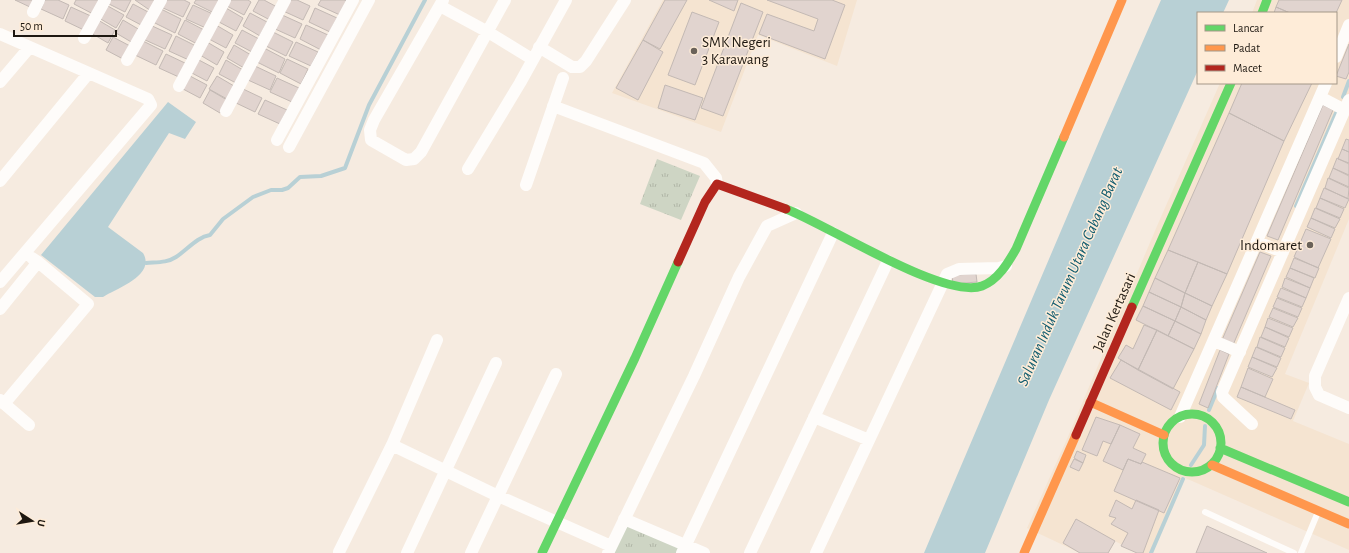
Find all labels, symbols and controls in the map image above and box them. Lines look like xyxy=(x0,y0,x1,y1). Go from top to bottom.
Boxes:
scale bar xyxy=(14,12,116,38)
legend xyxy=(1197,12,1337,84)
text: 50 m xyxy=(20,20,43,32)
text: Lancar xyxy=(1233,22,1264,34)
place label: SMK Negeri 3 Karawang xyxy=(702,35,771,67)
text: Padat xyxy=(1233,42,1260,54)
marker: SMK Negeri 3 Karawang xyxy=(689,46,699,56)
text: Macet xyxy=(1233,62,1262,74)
water label: Saluran Induk Tarum Utara Cabang Barat xyxy=(1014,164,1126,388)
place label: Indomaret xyxy=(1240,238,1302,253)
marker: Indomaret xyxy=(1305,240,1315,250)
street label: Jalan Kertasari xyxy=(1090,271,1138,354)
north arrow xyxy=(12,501,52,541)
text: U xyxy=(35,518,47,528)

